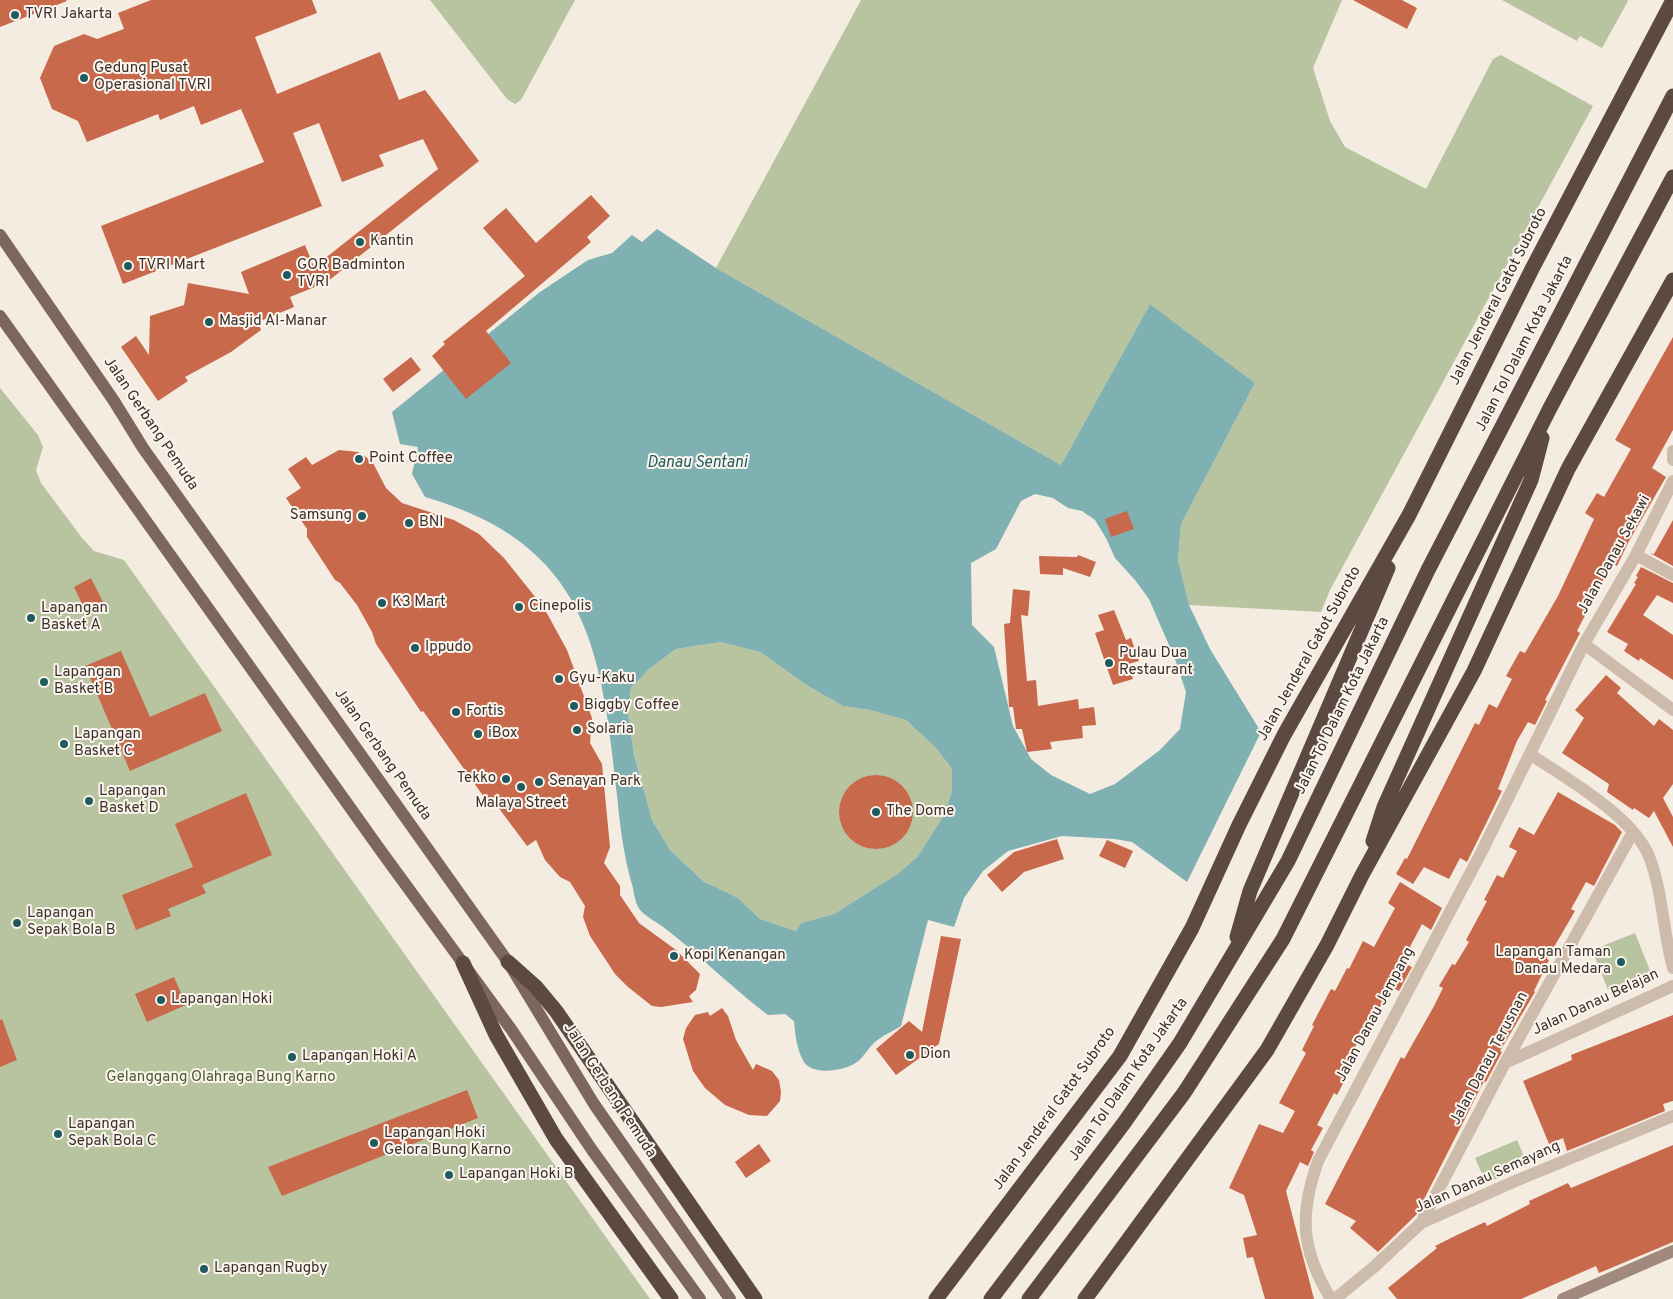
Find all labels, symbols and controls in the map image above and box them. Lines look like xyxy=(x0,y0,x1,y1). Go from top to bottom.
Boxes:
place label: TVRI Jakarta xyxy=(25,6,112,24)
marker: TVRI Jakarta xyxy=(9,9,21,21)
place label: Gedung Pusat Operasional TVRI xyxy=(94,60,211,95)
marker: Gedung Pusat Operasional TVRI xyxy=(78,72,90,84)
street label: Jalan Jenderal Gatot Subroto xyxy=(1446,205,1552,389)
place label: Kantin xyxy=(370,233,414,251)
marker: Kantin xyxy=(354,236,366,248)
street label: Jalan Tol Dalam Kota Jakarta xyxy=(1473,253,1577,435)
place label: TVRI Mart xyxy=(138,257,205,275)
place label: GOR Badminton TVRI xyxy=(297,257,405,292)
marker: TVRI Mart xyxy=(122,260,134,272)
marker: GOR Badminton TVRI xyxy=(281,269,293,281)
place label: Masjid Al-Manar xyxy=(219,313,327,331)
marker: Masjid Al-Manar xyxy=(203,316,215,328)
street label: Jalan Gerbang Pemuda xyxy=(99,354,201,494)
place label: Point Coffee xyxy=(369,450,453,468)
marker: Point Coffee xyxy=(353,453,365,465)
water label: Danau Sentani xyxy=(647,454,747,474)
street label: Jalan Danau Sekawi xyxy=(1575,492,1655,618)
place label: Samsung xyxy=(290,507,352,525)
marker: Samsung xyxy=(356,510,368,522)
place label: BNI xyxy=(419,514,444,532)
marker: BNI xyxy=(403,517,415,529)
street label: Jalan Jenderal Gatot Subroto xyxy=(1254,564,1366,744)
place label: K3 Mart xyxy=(392,594,446,612)
marker: K3 Mart xyxy=(376,597,388,609)
place label: Cinepolis xyxy=(529,598,591,616)
place label: Lapangan Basket A xyxy=(41,600,108,635)
marker: Cinepolis xyxy=(513,601,525,613)
marker: Lapangan Basket A xyxy=(25,612,37,624)
street label: Jalan Tol Dalam Kota Jakarta xyxy=(1292,614,1394,798)
place label: Ippudo xyxy=(425,639,471,657)
marker: Ippudo xyxy=(409,642,421,654)
place label: Pulau Dua Restaurant xyxy=(1119,645,1193,680)
marker: Pulau Dua Restaurant xyxy=(1103,657,1115,669)
place label: Lapangan Basket B xyxy=(54,664,121,699)
place label: Gyu-Kaku xyxy=(569,670,635,688)
marker: Gyu-Kaku xyxy=(553,673,565,685)
marker: Lapangan Basket B xyxy=(38,676,50,688)
street label: Jalan Gerbang Pemuda xyxy=(330,686,434,824)
place label: Biggby Coffee xyxy=(584,697,679,715)
marker: Biggby Coffee xyxy=(568,700,580,712)
place label: Fortis xyxy=(466,703,504,721)
marker: Fortis xyxy=(450,706,462,718)
place label: Solaria xyxy=(587,721,634,739)
marker: Solaria xyxy=(571,724,583,736)
place label: iBox xyxy=(488,725,518,743)
place label: Lapangan Basket C xyxy=(74,726,141,761)
marker: iBox xyxy=(472,728,484,740)
marker: Lapangan Basket C xyxy=(58,738,70,750)
place label: Tekko xyxy=(457,770,496,788)
marker: Tekko xyxy=(500,773,512,785)
place label: Senayan Park xyxy=(549,773,641,791)
marker: Senayan Park xyxy=(533,776,545,788)
marker: Malaya Street xyxy=(515,781,527,793)
place label: Lapangan Basket D xyxy=(99,783,166,818)
marker: Lapangan Basket D xyxy=(83,795,95,807)
place label: Malaya Street xyxy=(475,795,567,813)
place label: The Dome xyxy=(886,803,954,821)
marker: The Dome xyxy=(870,806,882,818)
place label: Lapangan Sepak Bola B xyxy=(27,905,116,940)
marker: Lapangan Sepak Bola B xyxy=(11,917,23,929)
place label: Lapangan Taman Danau Medara xyxy=(1495,944,1611,979)
street label: Jalan Danau Jempang xyxy=(1333,945,1419,1085)
place label: Kopi Kenangan xyxy=(684,947,786,965)
marker: Kopi Kenangan xyxy=(668,950,680,962)
marker: Lapangan Taman Danau Medara xyxy=(1615,956,1627,968)
street label: Jalan Danau Belajan xyxy=(1530,966,1662,1040)
street label: Jalan Danau Terusnan xyxy=(1447,989,1533,1129)
place label: Lapangan Hoki xyxy=(171,991,272,1009)
marker: Lapangan Hoki xyxy=(155,994,167,1006)
street label: Jalan Tol Dalam Kota Jakarta xyxy=(1066,995,1192,1165)
street label: Jalan Gerbang Pemuda xyxy=(559,1020,659,1162)
street label: Jalan Jenderal Gatot Subroto xyxy=(990,1024,1120,1194)
place label: Dion xyxy=(920,1046,951,1064)
place label: Lapangan Hoki A xyxy=(302,1048,417,1066)
marker: Dion xyxy=(904,1049,916,1061)
marker: Lapangan Hoki A xyxy=(286,1051,298,1063)
park label: Gelanggang Olahraga Bung Karno xyxy=(106,1069,336,1087)
place label: Lapangan Sepak Bola C xyxy=(68,1116,156,1151)
place label: Lapangan Hoki Gelora Bung Karno xyxy=(384,1125,511,1160)
marker: Lapangan Sepak Bola C xyxy=(52,1128,64,1140)
marker: Lapangan Hoki Gelora Bung Karno xyxy=(368,1137,380,1149)
street label: Jalan Danau Semayang xyxy=(1413,1138,1563,1218)
place label: Lapangan Hoki B xyxy=(459,1166,574,1184)
marker: Lapangan Hoki B xyxy=(443,1169,455,1181)
place label: Lapangan Rugby xyxy=(214,1260,327,1278)
marker: Lapangan Rugby xyxy=(198,1263,210,1275)

